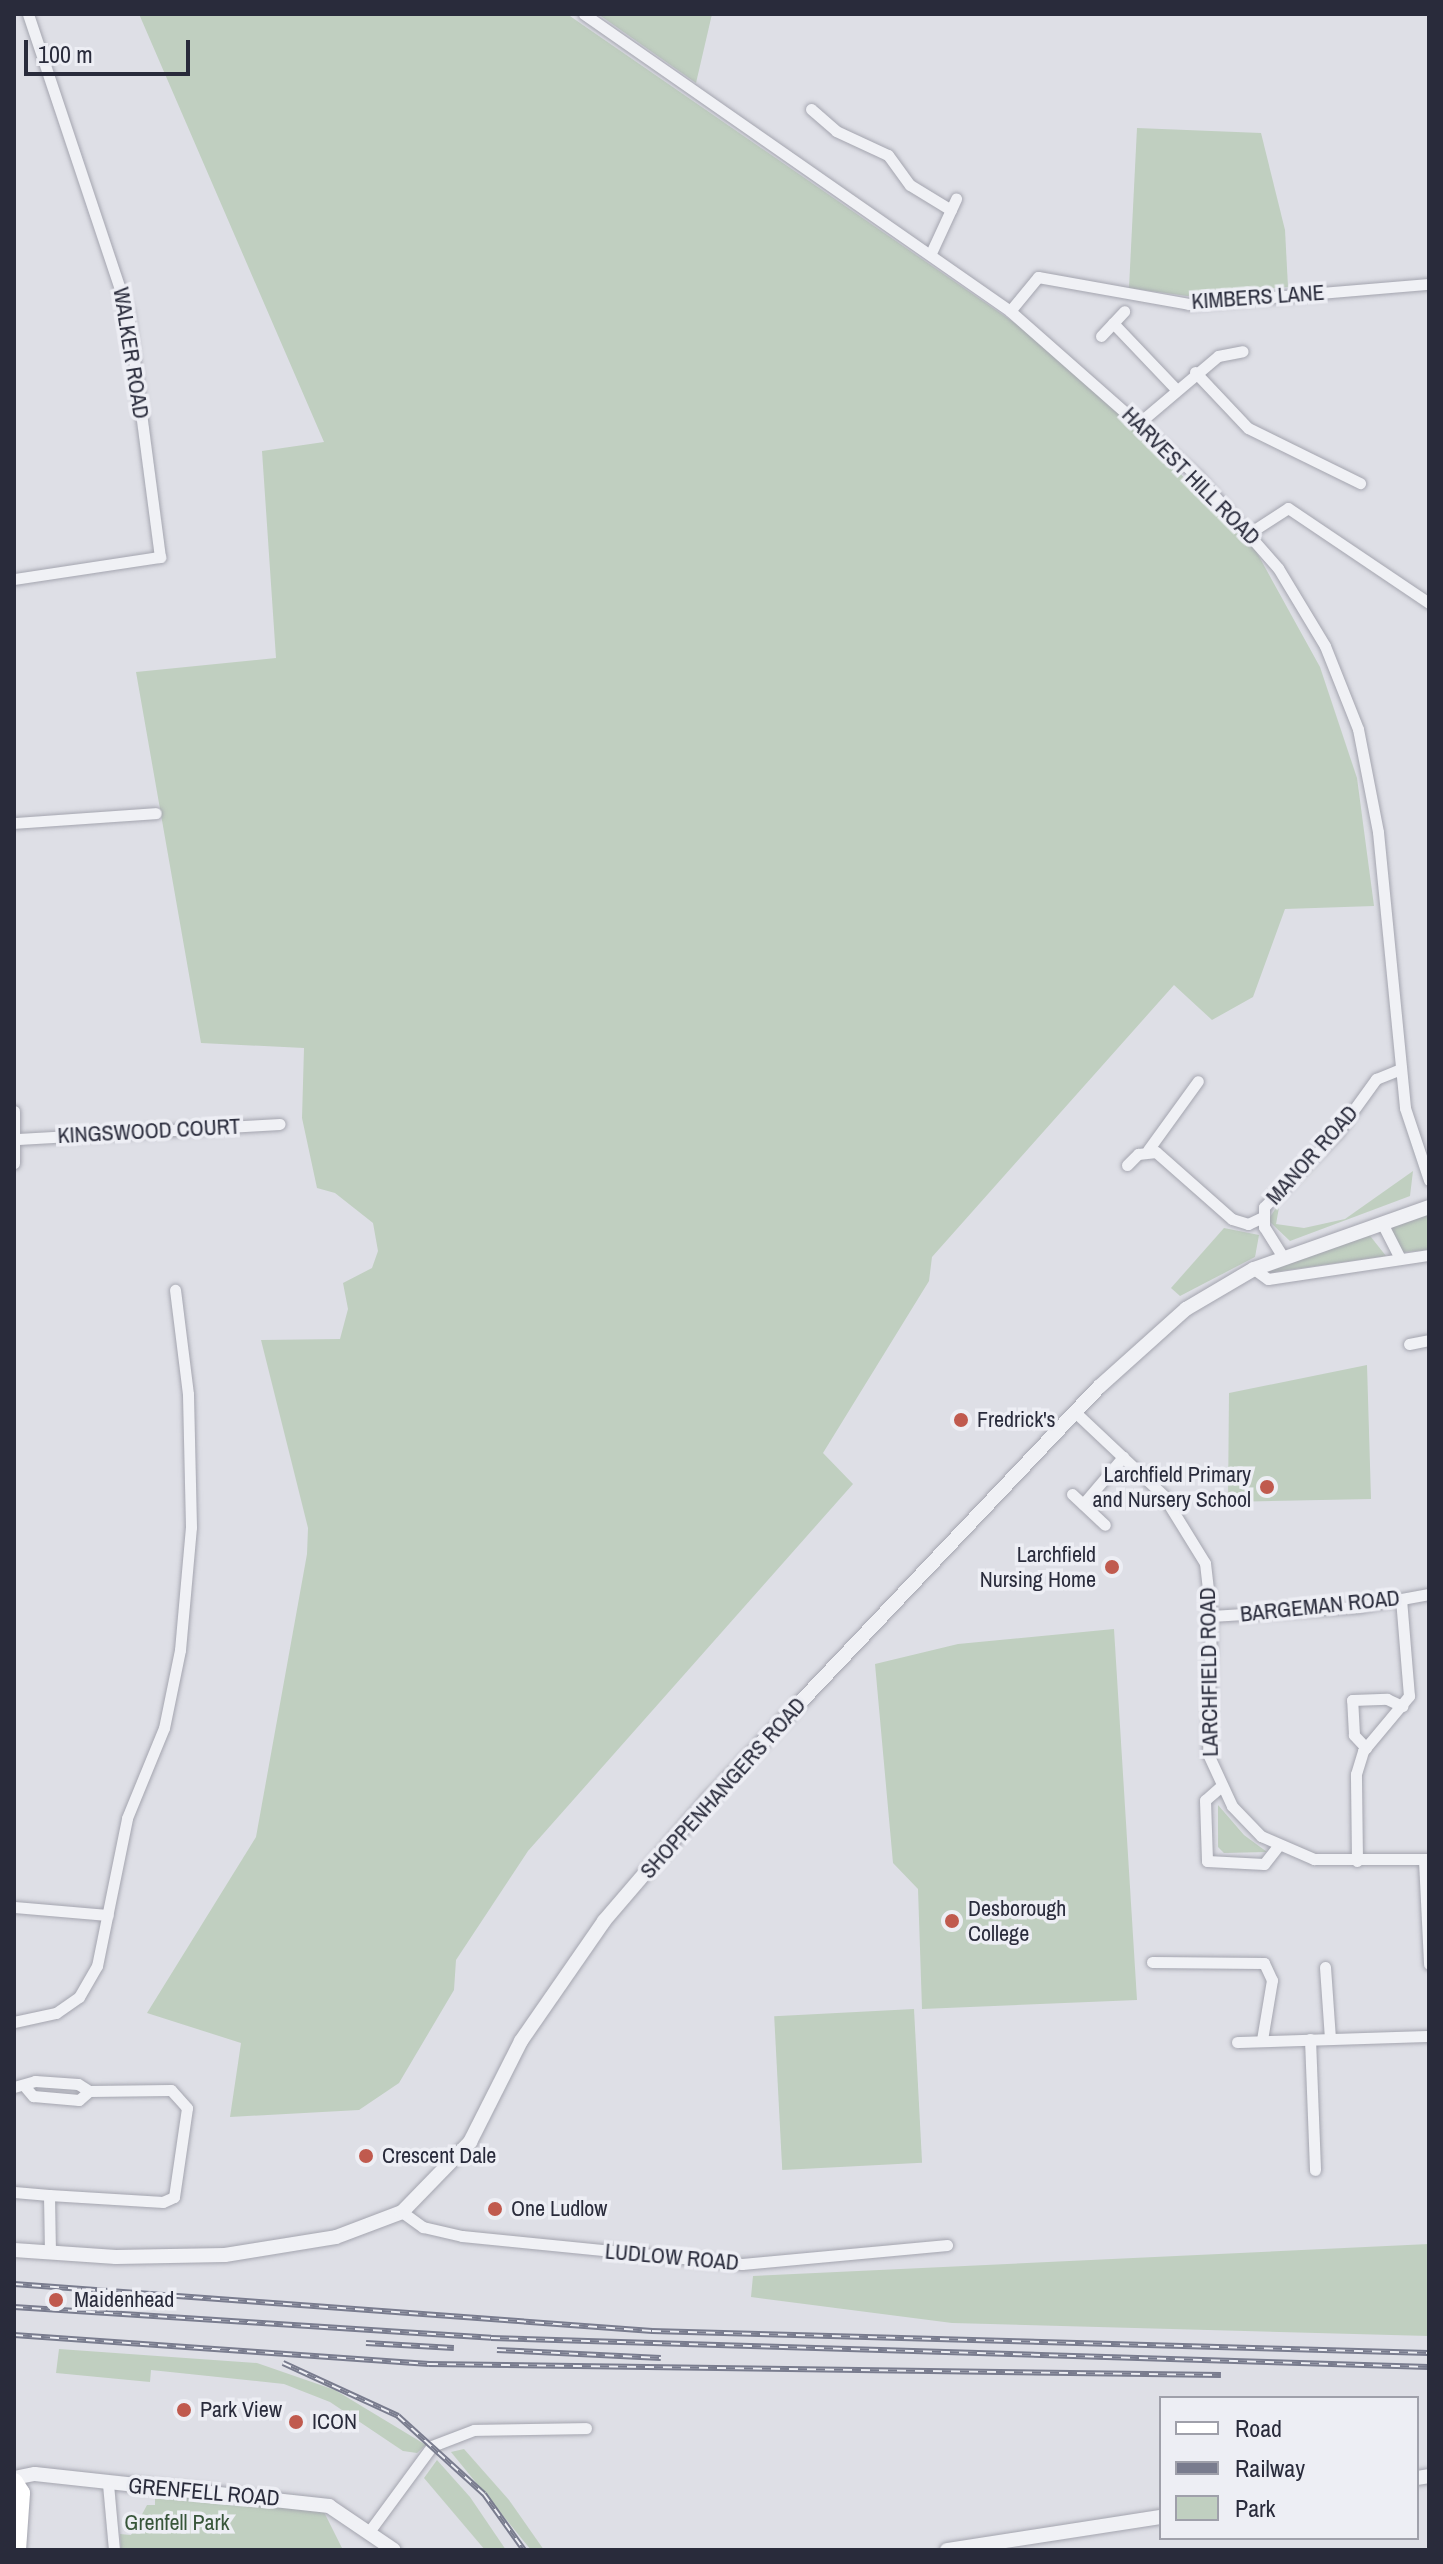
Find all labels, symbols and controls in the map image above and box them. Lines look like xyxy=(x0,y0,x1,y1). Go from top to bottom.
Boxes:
scale bar xyxy=(28,24,194,74)
text: 100 m xyxy=(38,38,93,70)
street label: KIMBERS LANE xyxy=(1191,279,1325,315)
street label: WALKER ROAD xyxy=(108,285,154,421)
street label: HARVEST HILL ROAD xyxy=(1116,401,1266,551)
street label: MANOR ROAD xyxy=(1261,1100,1363,1210)
street label: KINGSWOOD COURT xyxy=(57,1113,241,1149)
place label: Fredrick's xyxy=(977,1407,1056,1433)
marker: Fredrick's xyxy=(952,1411,970,1429)
place label: Larchfield Primary and Nursery School xyxy=(1093,1461,1251,1512)
marker: Larchfield Primary and Nursery School xyxy=(1258,1478,1276,1496)
place label: Larchfield Nursing Home xyxy=(980,1541,1096,1592)
marker: Larchfield Nursing Home xyxy=(1103,1558,1121,1576)
street label: BARGEMAN ROAD xyxy=(1239,1584,1401,1628)
street label: LARCHFIELD ROAD xyxy=(1194,1587,1224,1757)
street label: SHOPPENHANGERS ROAD xyxy=(635,1692,811,1884)
place label: Desborough College xyxy=(968,1895,1066,1946)
marker: Desborough College xyxy=(943,1912,961,1930)
place label: Crescent Dale xyxy=(382,2143,496,2169)
marker: Crescent Dale xyxy=(357,2147,375,2165)
place label: One Ludlow xyxy=(511,2196,607,2222)
marker: One Ludlow xyxy=(486,2200,504,2218)
street label: LUDLOW ROAD xyxy=(604,2238,740,2276)
place label: Maidenhead xyxy=(74,2287,174,2313)
marker: Maidenhead xyxy=(45,2289,67,2311)
legend xyxy=(1159,2396,1419,2540)
place label: Park View xyxy=(200,2397,282,2423)
marker: Park View xyxy=(175,2401,193,2419)
place label: ICON xyxy=(312,2409,357,2435)
text: Road xyxy=(1235,2412,1282,2444)
marker: ICON xyxy=(287,2413,305,2431)
text: Railway xyxy=(1235,2452,1305,2484)
street label: GRENFELL ROAD xyxy=(127,2472,281,2512)
text: Park xyxy=(1235,2492,1275,2524)
park label: Grenfell Park xyxy=(124,2510,230,2536)

